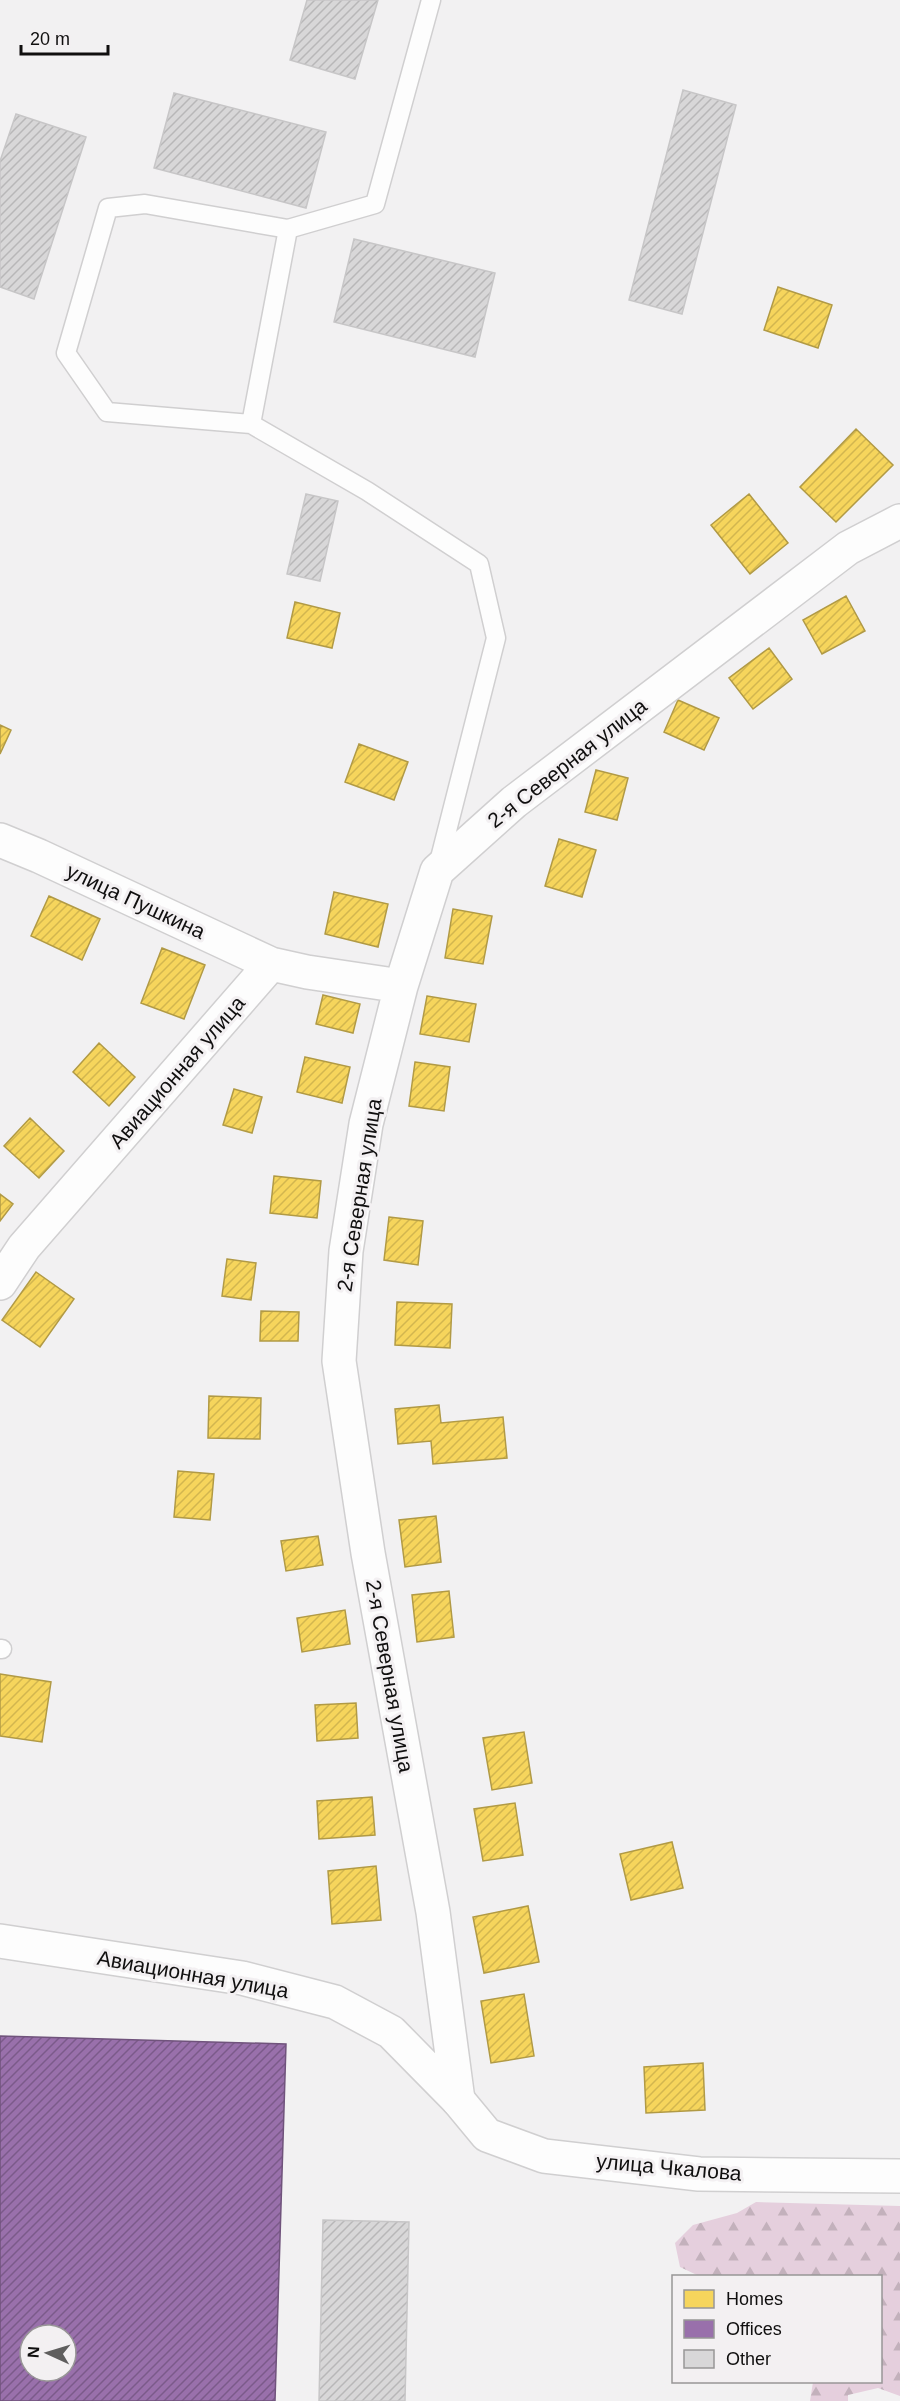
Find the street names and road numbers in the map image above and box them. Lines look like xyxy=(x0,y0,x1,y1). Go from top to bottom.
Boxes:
street label: 2-я Северная улица xyxy=(483,694,651,832)
street label: улица Пушкина xyxy=(63,859,209,943)
street label: Авиационная улица xyxy=(105,991,249,1153)
street label: 2-я Северная улица xyxy=(332,1096,386,1293)
street label: 2-я Северная улица xyxy=(362,1578,418,1774)
street label: Авиационная улица xyxy=(96,1946,291,2002)
street label: улица Чкалова xyxy=(595,2149,743,2185)

